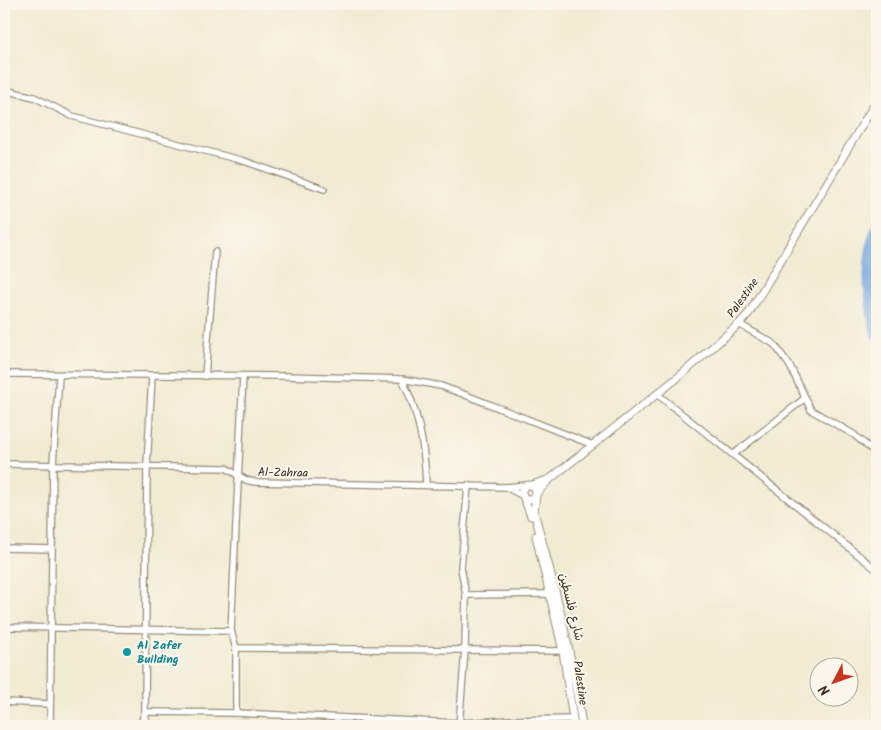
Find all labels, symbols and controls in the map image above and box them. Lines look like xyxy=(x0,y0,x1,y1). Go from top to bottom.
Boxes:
street label: Palestine xyxy=(722,274,764,322)
street label: Al-Zahraa xyxy=(258,463,309,483)
street label: شارع فلسطين xyxy=(553,571,589,643)
place label: Al Zafer Building xyxy=(137,636,182,669)
marker: Al Zafer Building xyxy=(121,646,133,658)
north arrow xyxy=(808,658,858,708)
street label: Palestine xyxy=(567,659,593,707)
text: N xyxy=(814,679,836,700)

